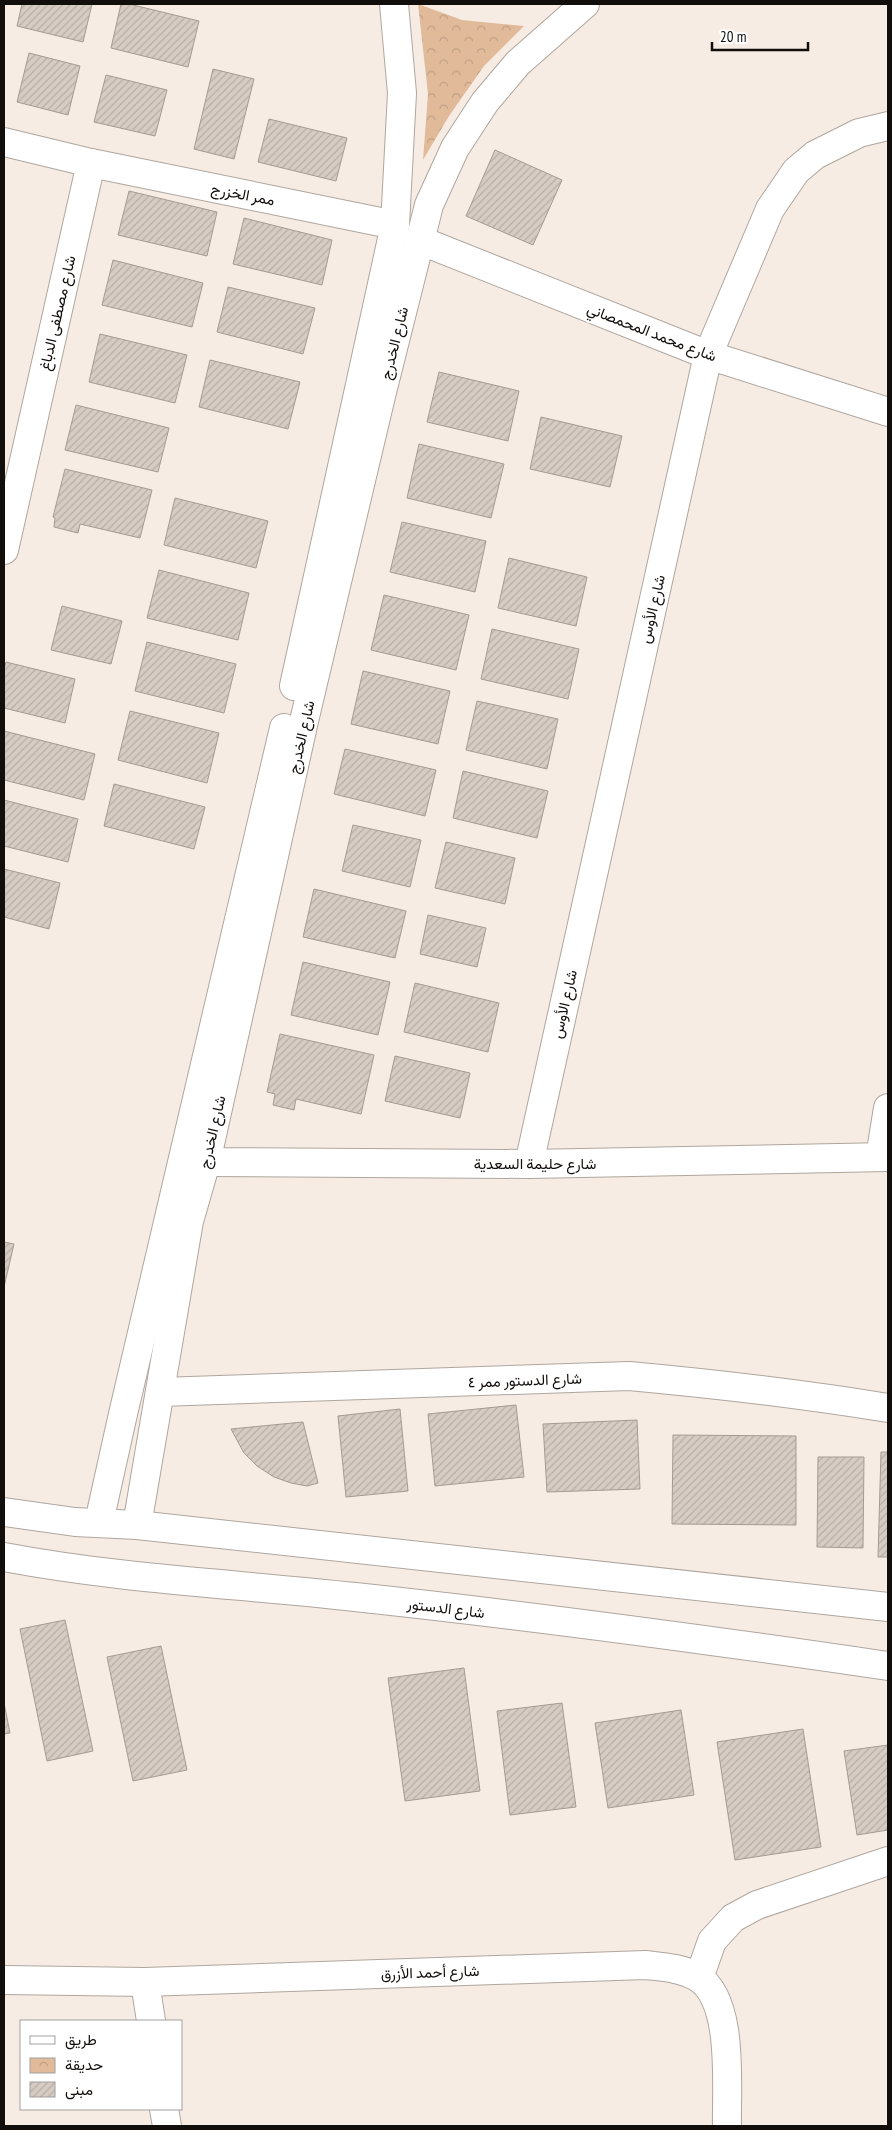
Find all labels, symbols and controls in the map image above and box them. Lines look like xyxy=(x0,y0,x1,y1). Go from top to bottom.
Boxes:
scale bar xyxy=(712,20,808,52)
text: 20 m xyxy=(720,27,746,46)
street label: ممر الخزرج xyxy=(209,179,276,211)
street label: شارع مصطفى الدباغ xyxy=(35,253,81,373)
street label: شارع محمد المحمصاني xyxy=(583,299,720,369)
street label: شارع الخدرج xyxy=(376,304,414,382)
street label: شارع الأوس xyxy=(635,573,671,646)
street label: شارع الخدرج xyxy=(283,698,321,776)
street label: شارع الأوس xyxy=(547,968,583,1041)
street label: شارع الخدرج xyxy=(194,1093,232,1171)
street label: شارع حليمة السعدية xyxy=(474,1154,596,1175)
street label: شارع الدستور ممر ٤ xyxy=(468,1369,582,1393)
street label: شارع الدستور xyxy=(405,1594,486,1624)
street label: شارع أحمد الأزرق xyxy=(380,1961,480,1985)
legend xyxy=(20,2020,182,2110)
text: طريق xyxy=(65,2030,97,2050)
text: حديقة xyxy=(65,2055,103,2074)
text: مبنى xyxy=(65,2080,93,2100)

